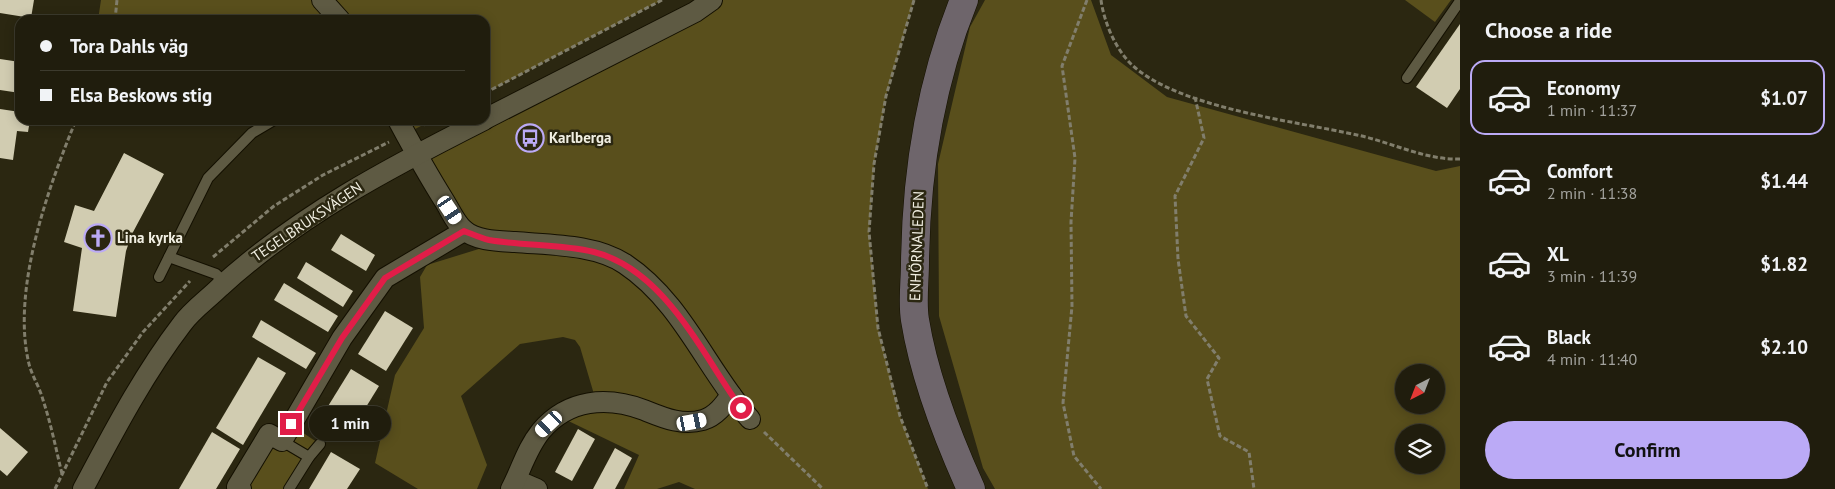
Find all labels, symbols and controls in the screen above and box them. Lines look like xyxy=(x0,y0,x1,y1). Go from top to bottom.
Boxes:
text: Choose a ride xyxy=(1485,16,1612,44)
text: Tora Dahls väg xyxy=(70,34,188,58)
icon: car xyxy=(1487,75,1532,120)
text: Economy xyxy=(1547,76,1620,100)
text: Elsa Beskows stig xyxy=(70,83,212,107)
text: $1.07 xyxy=(1760,86,1808,110)
text: 1 min · 11:37 xyxy=(1547,100,1637,120)
bus stop icon: Karlberga xyxy=(515,123,545,153)
place label: Karlberga xyxy=(549,128,612,147)
icon: car xyxy=(1487,158,1532,203)
text: Comfort xyxy=(1547,159,1613,183)
text: $1.44 xyxy=(1760,169,1808,193)
street label: TEGELBRUKSVÄGEN xyxy=(248,178,366,266)
text: 2 min · 11:38 xyxy=(1547,183,1637,203)
street label: ENHÖRNALEDEN xyxy=(905,191,928,301)
car xyxy=(435,193,464,227)
church icon: Lina kyrka xyxy=(83,223,113,253)
place label: Lina kyrka xyxy=(117,228,183,247)
icon: car xyxy=(1487,241,1532,286)
text: XL xyxy=(1547,242,1569,266)
text: $1.82 xyxy=(1760,252,1808,276)
text: 3 min · 11:39 xyxy=(1547,266,1637,286)
icon: car xyxy=(1487,324,1532,369)
text: Black xyxy=(1547,325,1591,349)
text: $2.10 xyxy=(1760,335,1808,359)
text: 4 min · 11:40 xyxy=(1547,349,1637,369)
north arrow xyxy=(1395,364,1445,414)
map controls xyxy=(1395,364,1445,474)
route start xyxy=(730,397,752,419)
callout: 1 min xyxy=(308,406,391,442)
car xyxy=(532,408,565,440)
car xyxy=(675,412,708,432)
route end xyxy=(280,413,302,435)
text: 1 min xyxy=(330,413,370,433)
button: Confirm xyxy=(1485,421,1810,479)
button: layers xyxy=(1395,424,1445,474)

